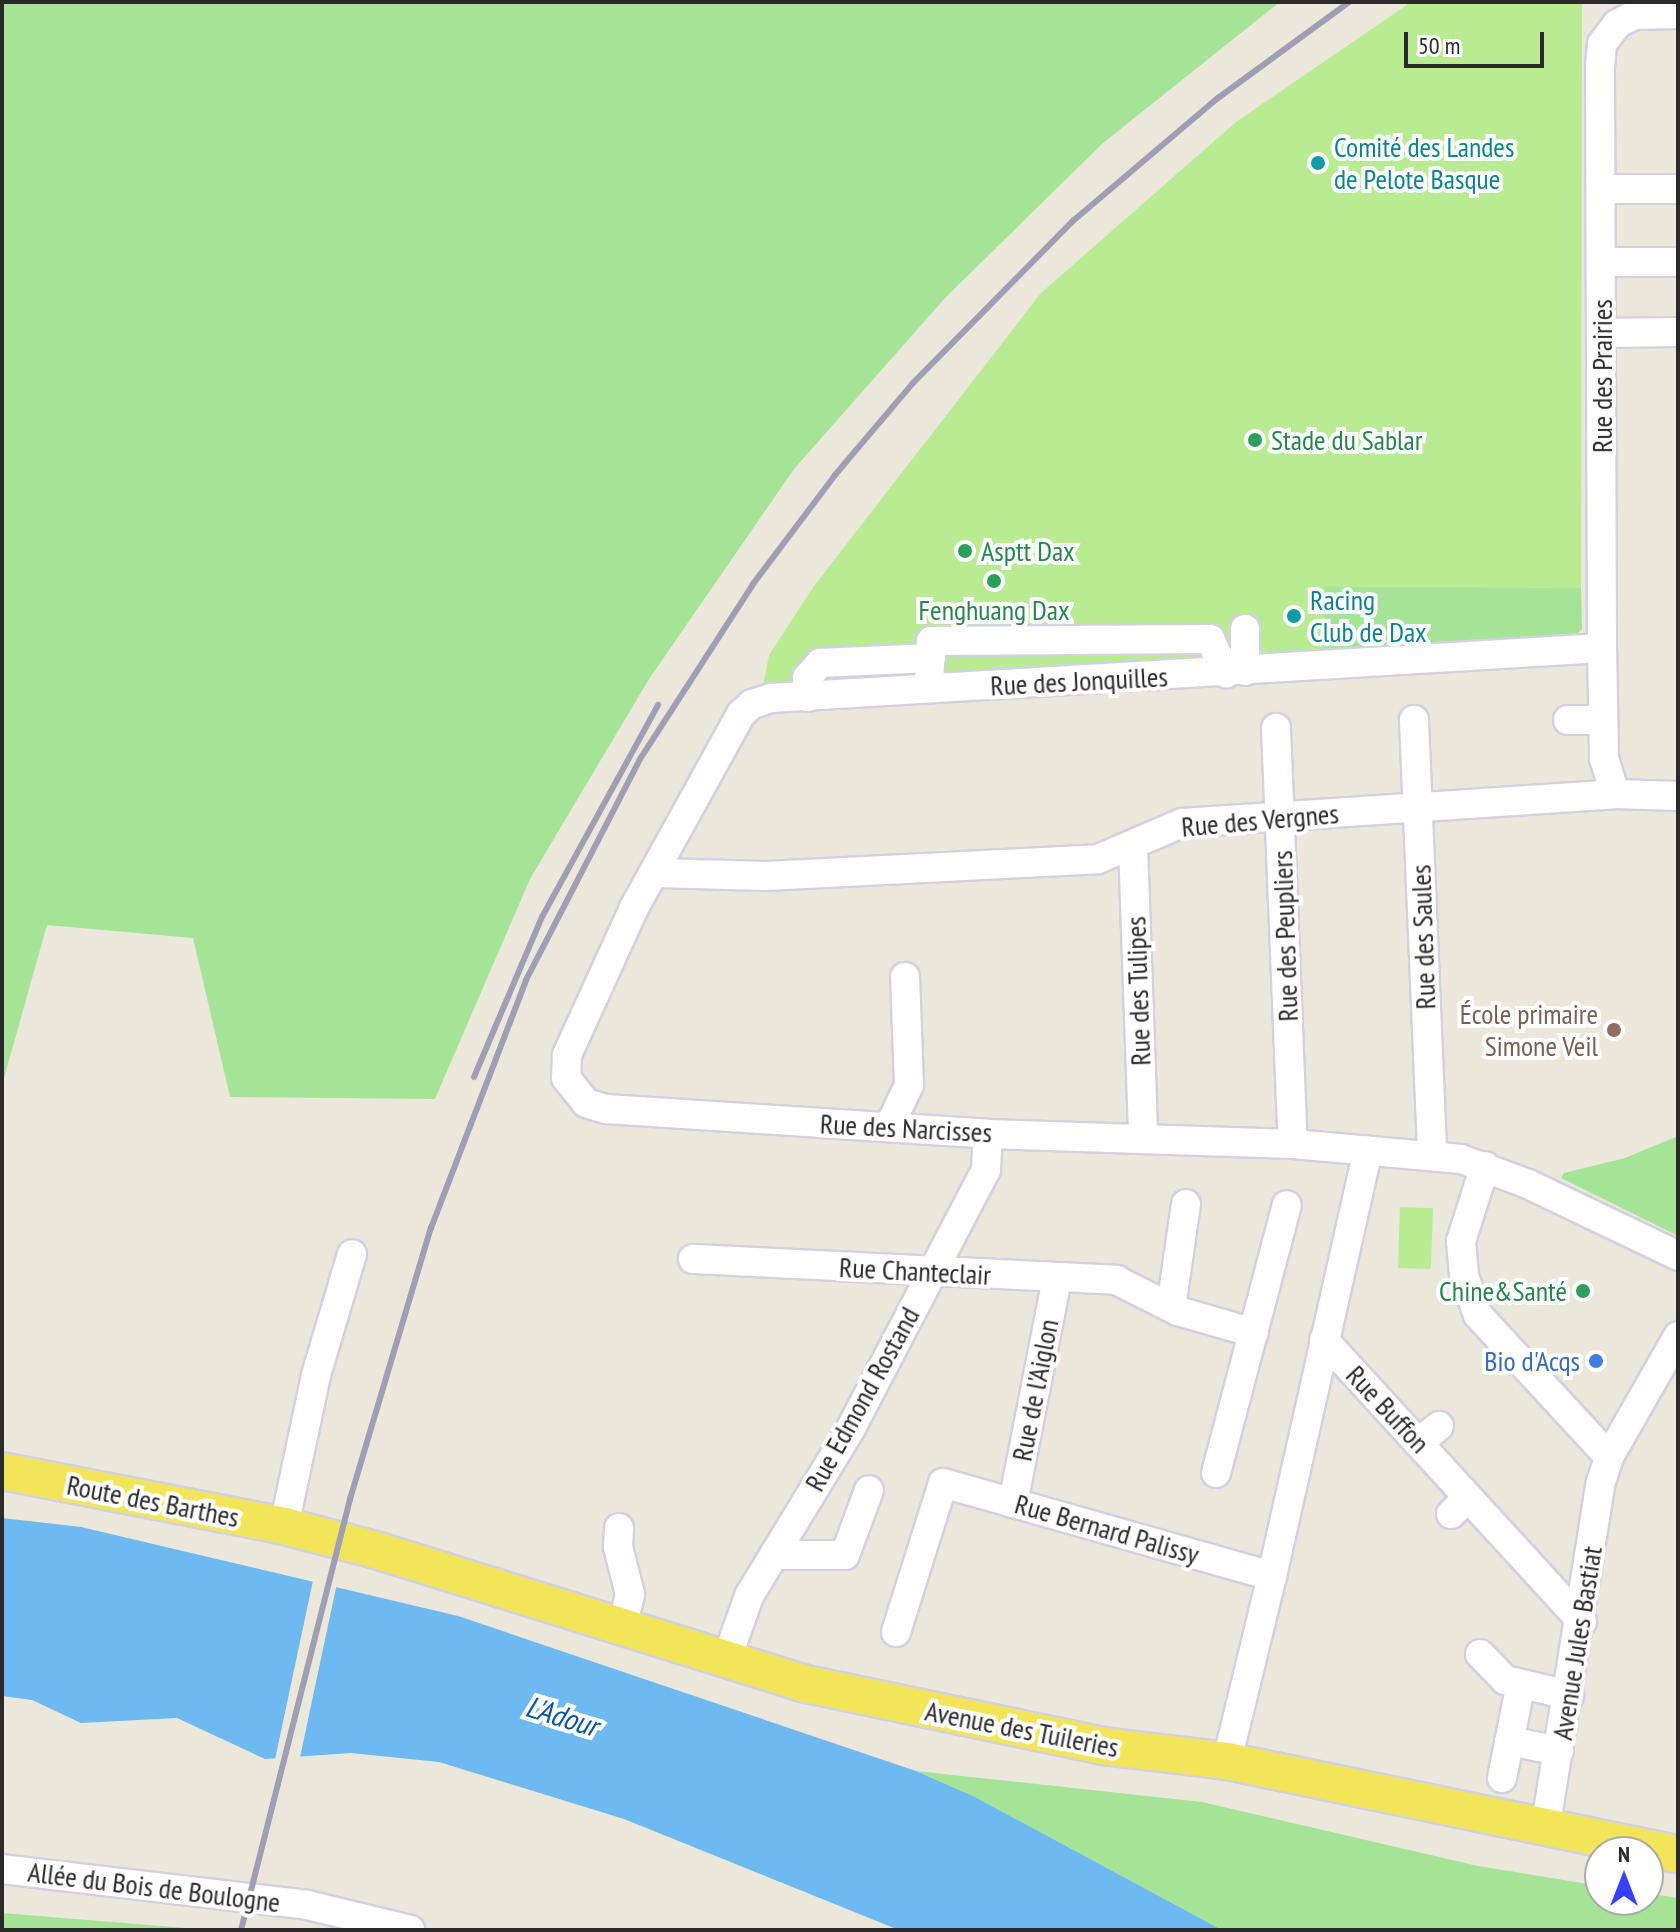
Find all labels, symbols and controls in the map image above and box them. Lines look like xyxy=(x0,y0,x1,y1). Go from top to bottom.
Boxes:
scale bar xyxy=(1408,16,1548,66)
text: 50 m xyxy=(1418,30,1460,61)
place label: Comité des Landes de Pelote Basque xyxy=(1334,130,1514,196)
marker: Comité des Landes de Pelote Basque xyxy=(1309,154,1327,172)
street label: Rue des Prairies xyxy=(1585,299,1619,453)
place label: Stade du Sablar xyxy=(1271,423,1422,457)
marker: Stade du Sablar xyxy=(1246,431,1264,449)
place label: Asptt Dax xyxy=(981,534,1075,568)
marker: Asptt Dax xyxy=(956,542,974,560)
marker: Fenghuang Dax xyxy=(985,572,1003,590)
place label: Racing Club de Dax xyxy=(1310,583,1427,649)
place label: Fenghuang Dax xyxy=(919,593,1069,627)
marker: Racing Club de Dax xyxy=(1285,607,1303,625)
street label: Rue des Jonquilles xyxy=(989,660,1169,702)
street label: Rue des Vergnes xyxy=(1180,796,1340,844)
street label: Rue des Peupliers xyxy=(1265,850,1305,1022)
street label: Rue des Saules xyxy=(1404,864,1442,1010)
street label: Rue des Tulipes xyxy=(1119,915,1157,1067)
place label: École primaire Simone Veil xyxy=(1460,997,1598,1063)
marker: École primaire Simone Veil xyxy=(1605,1021,1623,1039)
street label: Rue des Narcisses xyxy=(819,1107,993,1149)
street label: Rue Chanteclair xyxy=(838,1250,992,1292)
place label: Chine&Santé xyxy=(1439,1274,1567,1308)
marker: Chine&Santé xyxy=(1574,1282,1592,1300)
street label: Rue Edmond Rostand xyxy=(798,1301,926,1497)
street label: Rue de l'Aiglon xyxy=(1005,1316,1065,1464)
place label: Bio d'Acqs xyxy=(1484,1344,1580,1378)
marker: Bio d'Acqs xyxy=(1587,1352,1605,1370)
street label: Rue Buffon xyxy=(1339,1358,1437,1460)
street label: Route des Barthes xyxy=(64,1468,242,1534)
street label: Rue Bernard Palissy xyxy=(1011,1487,1203,1571)
street label: Avenue Jules Bastiat xyxy=(1545,1544,1609,1742)
water label: L'Adour xyxy=(522,1688,602,1744)
street label: Avenue des Tuileries xyxy=(922,1694,1122,1764)
north arrow xyxy=(1584,1836,1664,1916)
text: N xyxy=(1618,1840,1630,1868)
street label: Allée du Bois de Boulogne xyxy=(26,1855,282,1919)

